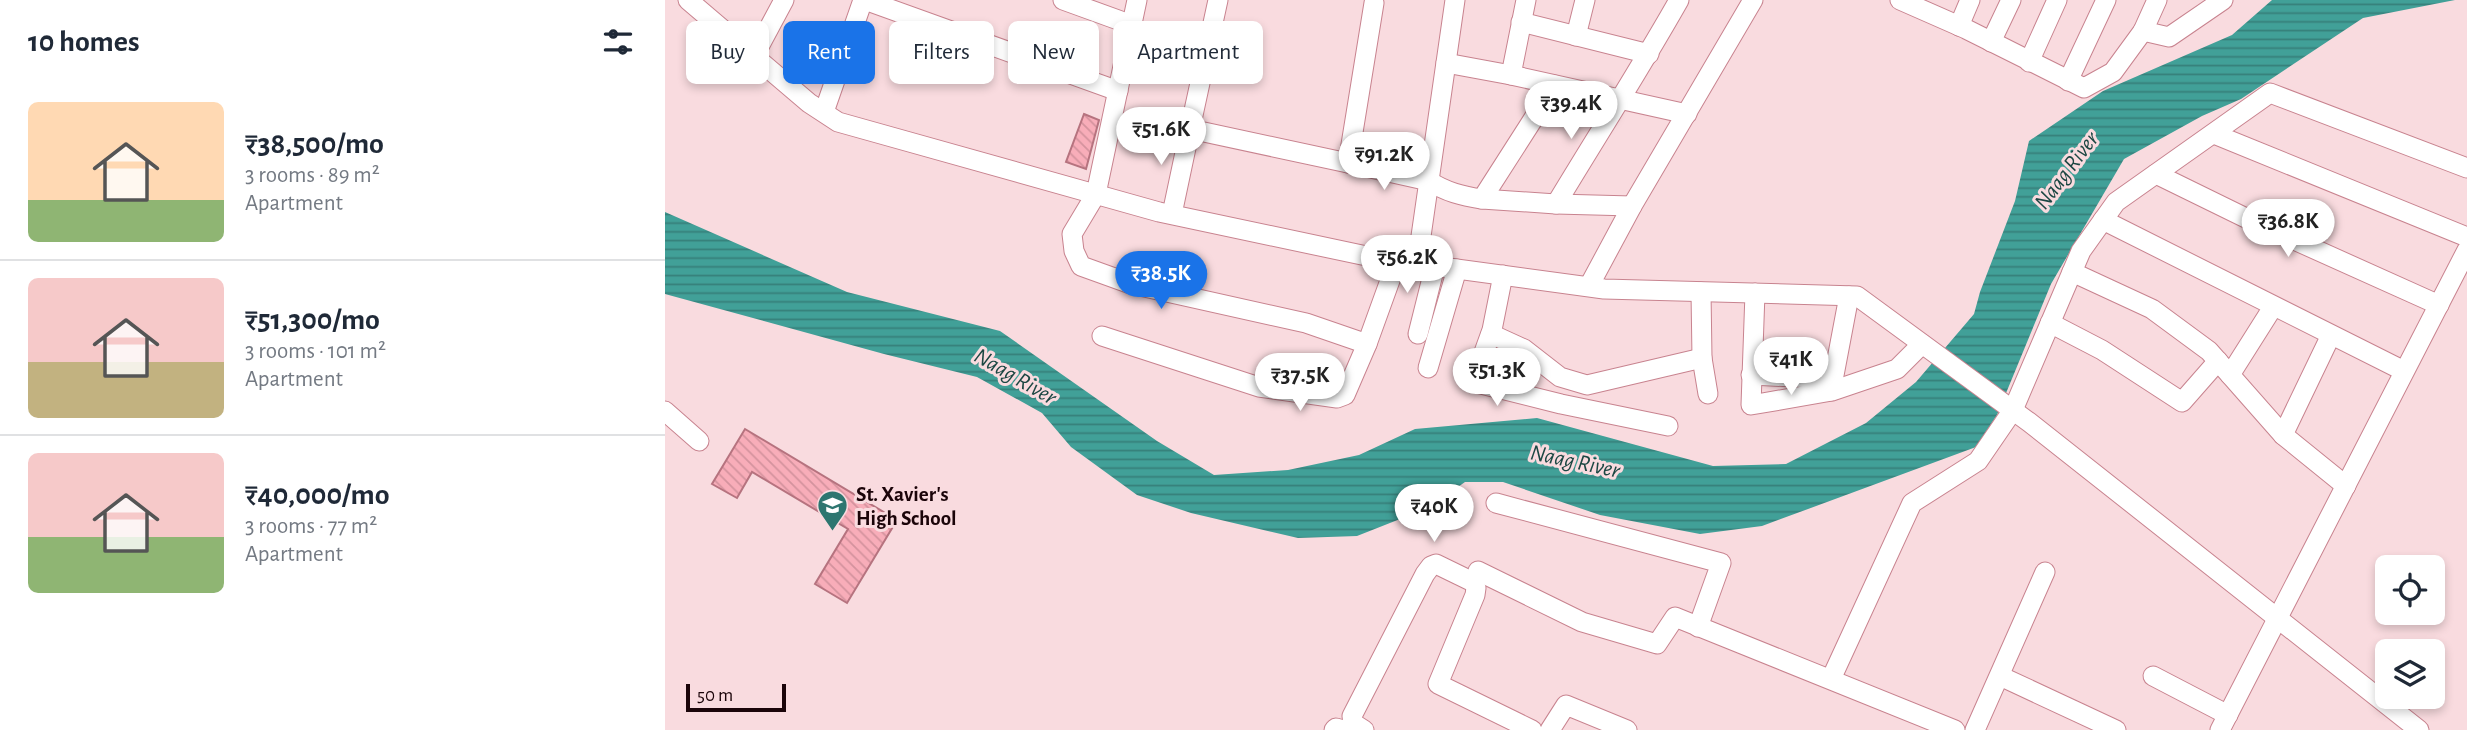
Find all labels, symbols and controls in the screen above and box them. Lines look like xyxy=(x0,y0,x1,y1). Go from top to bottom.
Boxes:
chip: Buy xyxy=(686,21,769,84)
chip: Rent xyxy=(783,21,875,84)
chip: Filters xyxy=(889,21,994,84)
chip: New xyxy=(1008,21,1099,84)
chip: Apartment xyxy=(1113,21,1263,84)
icon: filters xyxy=(599,23,637,61)
text: 10 homes xyxy=(28,27,139,57)
pin: ₹39.4K xyxy=(1514,82,1628,141)
text: ₹39.4K xyxy=(1541,92,1601,115)
pin: ₹51.6K xyxy=(1104,108,1218,167)
text: ₹51.6K xyxy=(1132,118,1190,141)
water label: Naag River xyxy=(2031,127,2104,214)
text: ₹38,500/mo xyxy=(245,129,384,159)
icon: home xyxy=(84,130,168,214)
pin: ₹91.2K xyxy=(1327,132,1441,192)
text: ₹91.2K xyxy=(1355,143,1413,166)
text: 3 rooms · 89 m² xyxy=(245,164,380,187)
text: Apartment xyxy=(245,192,343,215)
pin: ₹36.8K xyxy=(2231,200,2345,259)
text: ₹36.8K xyxy=(2258,210,2318,233)
pin: ₹56.2K xyxy=(1350,236,1464,295)
text: ₹56.2K xyxy=(1377,246,1437,269)
pin: ₹38.5K xyxy=(1104,252,1218,311)
text: ₹38.5K xyxy=(1131,262,1191,285)
text: ₹51,300/mo xyxy=(245,305,380,335)
icon: home xyxy=(84,306,168,390)
pin: ₹41K xyxy=(1750,338,1832,397)
text: 3 rooms · 101 m² xyxy=(245,340,386,363)
water label: Naag River xyxy=(970,344,1060,410)
pin: ₹51.3K xyxy=(1440,348,1554,408)
text: ₹41K xyxy=(1770,348,1812,371)
pin: ₹37.5K xyxy=(1243,354,1357,413)
text: ₹51.3K xyxy=(1469,359,1525,382)
text: ₹37.5K xyxy=(1271,364,1329,387)
text: Apartment xyxy=(245,368,343,391)
water label: Naag River xyxy=(1528,441,1622,483)
text: ₹40,000/mo xyxy=(245,480,390,510)
icon: home xyxy=(84,481,168,565)
place label: St. Xavier's High School xyxy=(856,484,957,529)
pin: ₹40K xyxy=(1393,484,1475,544)
school or university icon: St. Xavier's High School xyxy=(816,489,850,533)
text: ₹40K xyxy=(1411,495,1457,518)
text: 3 rooms · 77 m² xyxy=(245,515,377,538)
text: Apartment xyxy=(245,543,343,566)
map controls xyxy=(2375,555,2445,709)
button: locate xyxy=(2375,555,2445,625)
button: layers xyxy=(2375,639,2445,709)
scale bar xyxy=(686,681,786,713)
text: 50 m xyxy=(697,686,733,705)

